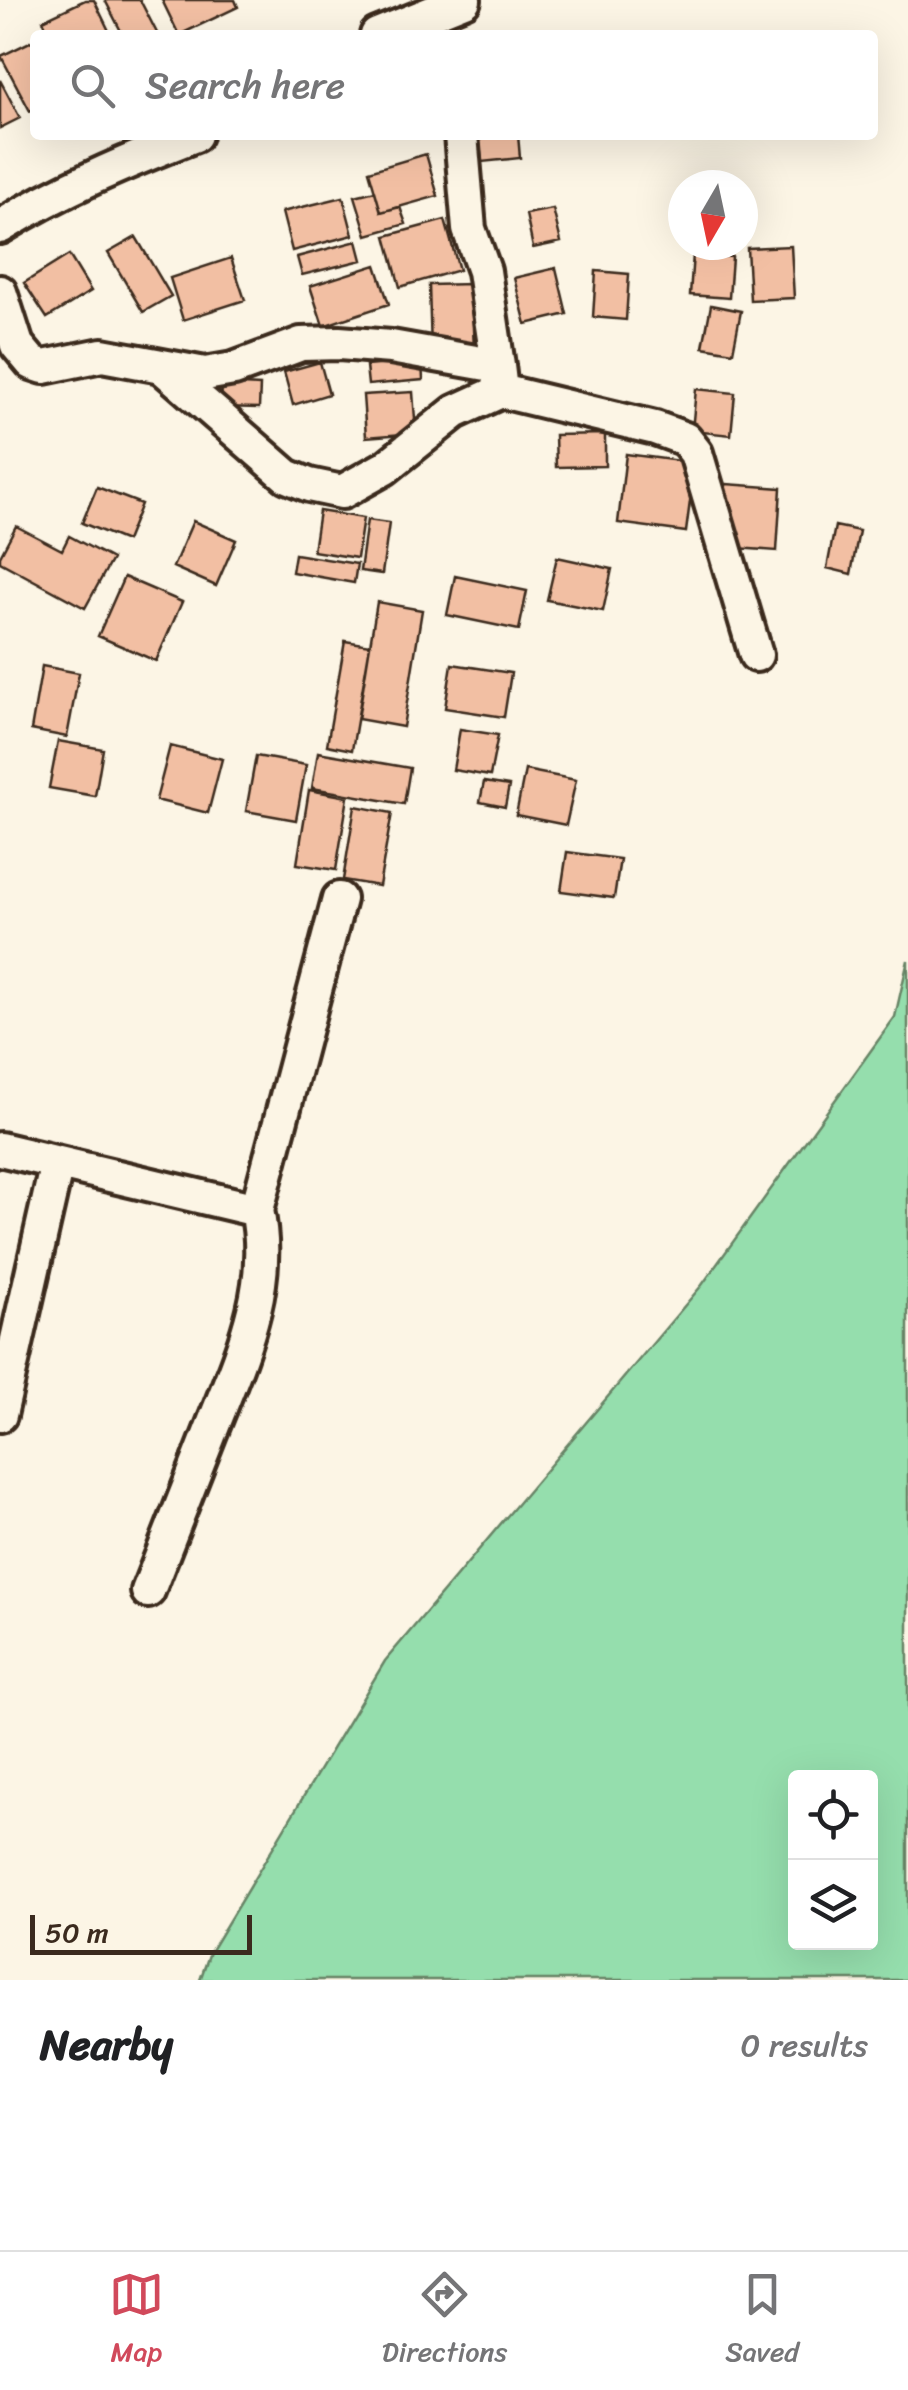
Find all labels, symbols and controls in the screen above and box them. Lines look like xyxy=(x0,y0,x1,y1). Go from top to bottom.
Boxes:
search box xyxy=(30,30,878,140)
text: Search here xyxy=(145,52,345,119)
icon: search xyxy=(65,58,120,113)
north arrow xyxy=(668,170,758,260)
map controls xyxy=(788,1770,878,1950)
button: locate xyxy=(788,1770,878,1860)
button: layers xyxy=(788,1860,878,1950)
text: 50 m xyxy=(45,1908,109,1957)
scale bar xyxy=(30,1910,252,1954)
text: Nearby xyxy=(40,2008,173,2082)
text: 0 results xyxy=(740,2017,868,2074)
tab: Map xyxy=(109,2267,164,2376)
tab: Directions xyxy=(382,2267,507,2376)
tab: Saved xyxy=(725,2267,799,2376)

